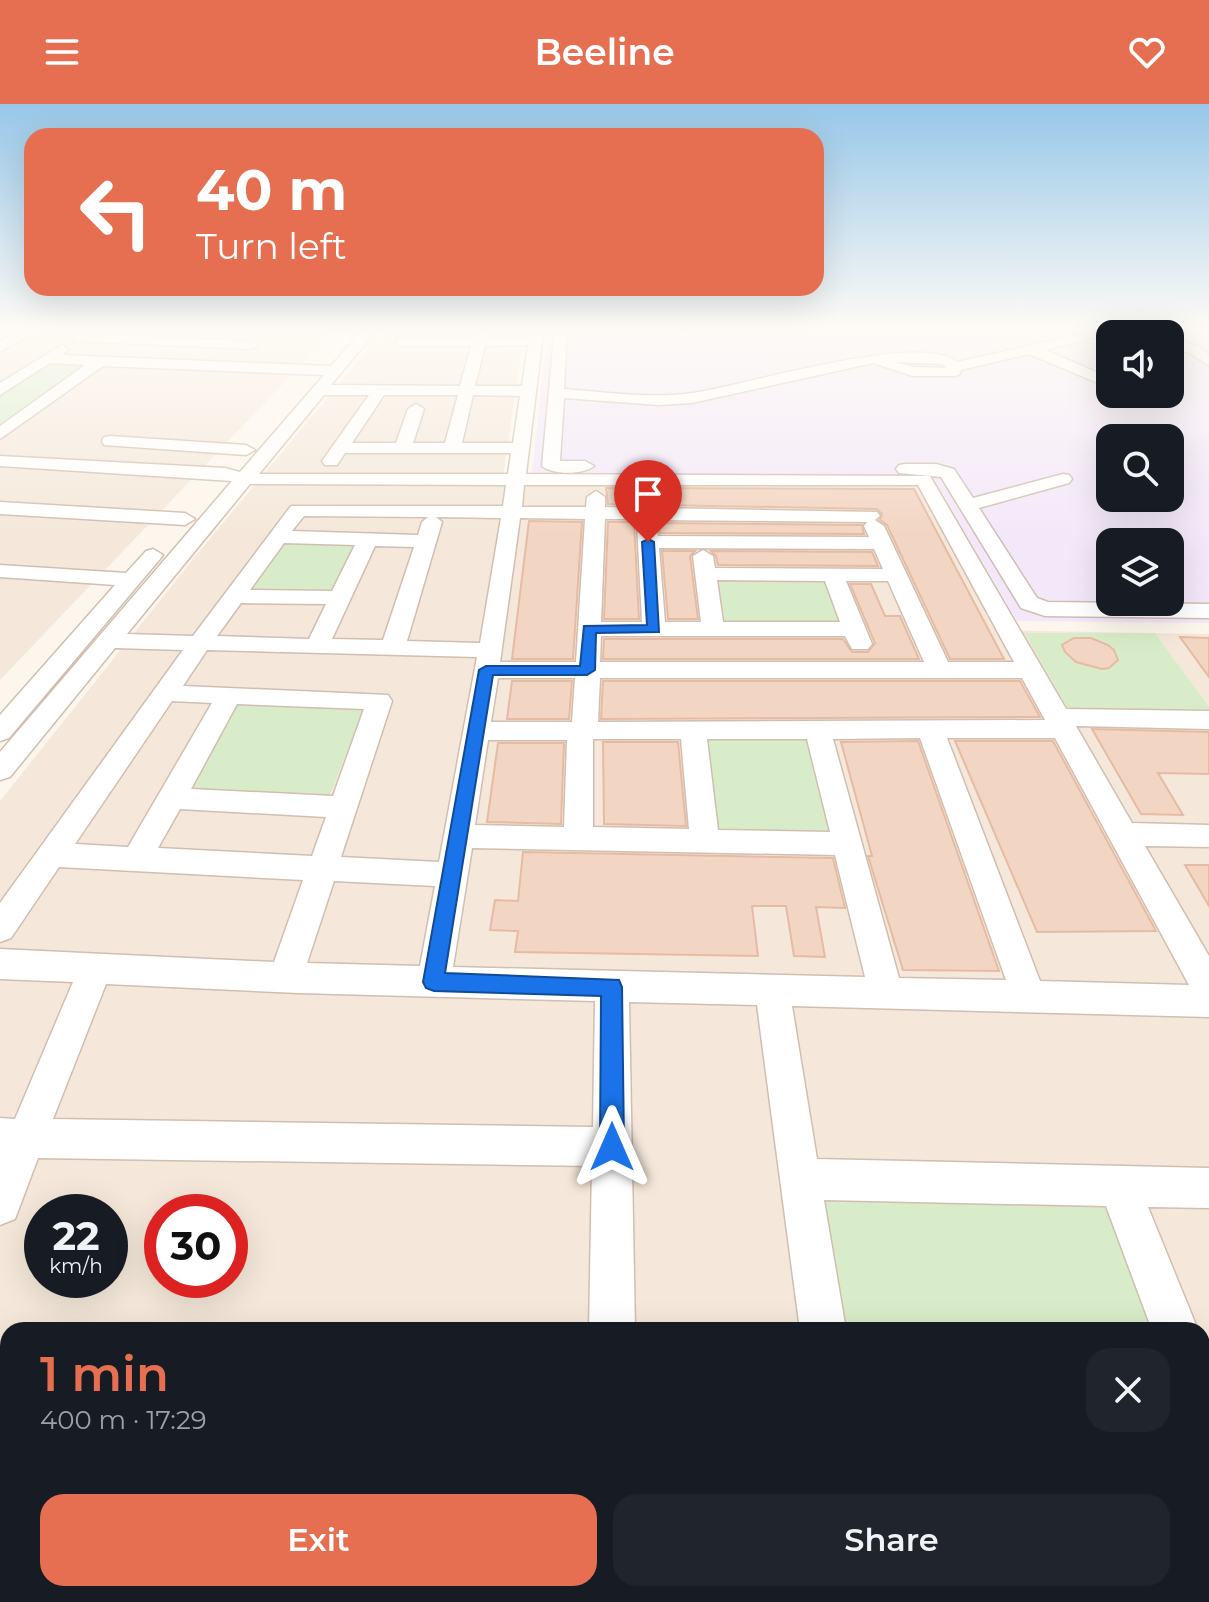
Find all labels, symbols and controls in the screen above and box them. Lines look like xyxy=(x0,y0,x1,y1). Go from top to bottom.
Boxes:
icon: menu xyxy=(40,30,84,74)
text: Beeline xyxy=(534,30,675,74)
icon: heart xyxy=(1125,30,1169,74)
text: 40 m xyxy=(196,156,347,224)
icon: left xyxy=(64,160,168,264)
text: Turn left xyxy=(196,224,347,268)
map controls xyxy=(1096,320,1184,616)
button: sound xyxy=(1096,320,1184,408)
button: search xyxy=(1096,424,1184,512)
pin xyxy=(614,460,682,542)
icon: arrive xyxy=(626,472,670,516)
button: layers xyxy=(1096,528,1184,616)
position arrow xyxy=(570,1105,654,1189)
speed limit sign: 30 xyxy=(144,1194,248,1298)
text: 22 xyxy=(52,1211,100,1260)
text: km/h xyxy=(49,1254,103,1278)
text: 1 min xyxy=(40,1345,169,1403)
button: close xyxy=(1086,1348,1170,1432)
text: 400 m · 17:29 xyxy=(40,1404,206,1436)
button: Exit xyxy=(40,1494,597,1586)
button: Share xyxy=(613,1494,1170,1586)

